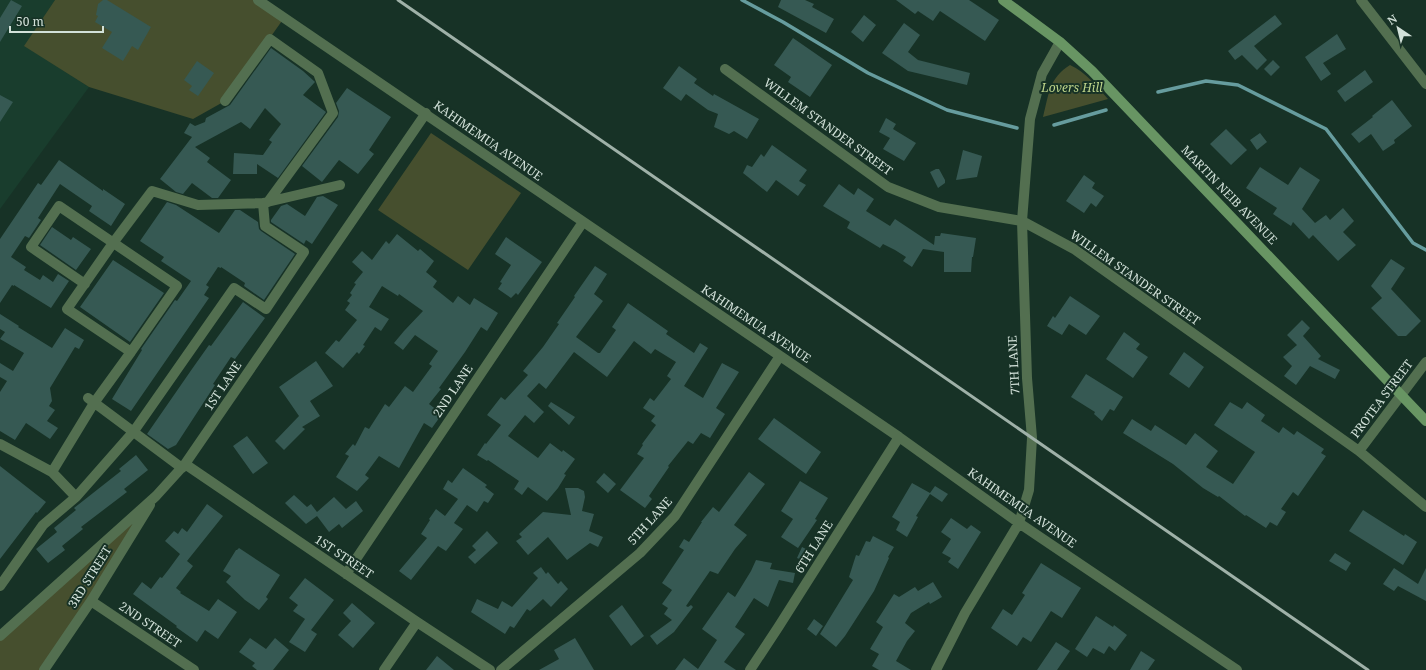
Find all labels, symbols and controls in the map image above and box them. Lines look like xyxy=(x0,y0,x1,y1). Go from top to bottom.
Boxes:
scale bar xyxy=(10,8,103,34)
north arrow xyxy=(1378,8,1418,48)
text: N xyxy=(1384,11,1400,28)
text: 50 m xyxy=(16,13,44,30)
street label: WILLEM STANDER STREET xyxy=(760,74,897,179)
park label: Lovers Hill xyxy=(1040,79,1103,96)
street label: KAHIMEMUA AVENUE xyxy=(431,97,546,185)
street label: MARTIN NEIB AVENUE xyxy=(1178,141,1281,248)
street label: WILLEM STANDER STREET xyxy=(1067,226,1204,329)
street label: KAHIMEMUA AVENUE xyxy=(698,280,815,367)
street label: 7TH LANE xyxy=(1003,335,1024,395)
street label: PROTEA STREET xyxy=(1347,356,1417,441)
street label: 1ST LANE xyxy=(200,358,245,414)
street label: 2ND LANE xyxy=(429,361,476,420)
street label: KAHIMEMUA AVENUE xyxy=(965,464,1080,552)
street label: 5TH LANE xyxy=(623,493,676,548)
street label: 6TH LANE xyxy=(791,517,836,576)
street label: 1ST STREET xyxy=(312,531,377,583)
street label: 3RD STREET xyxy=(64,542,116,611)
street label: 2ND STREET xyxy=(116,598,185,652)

